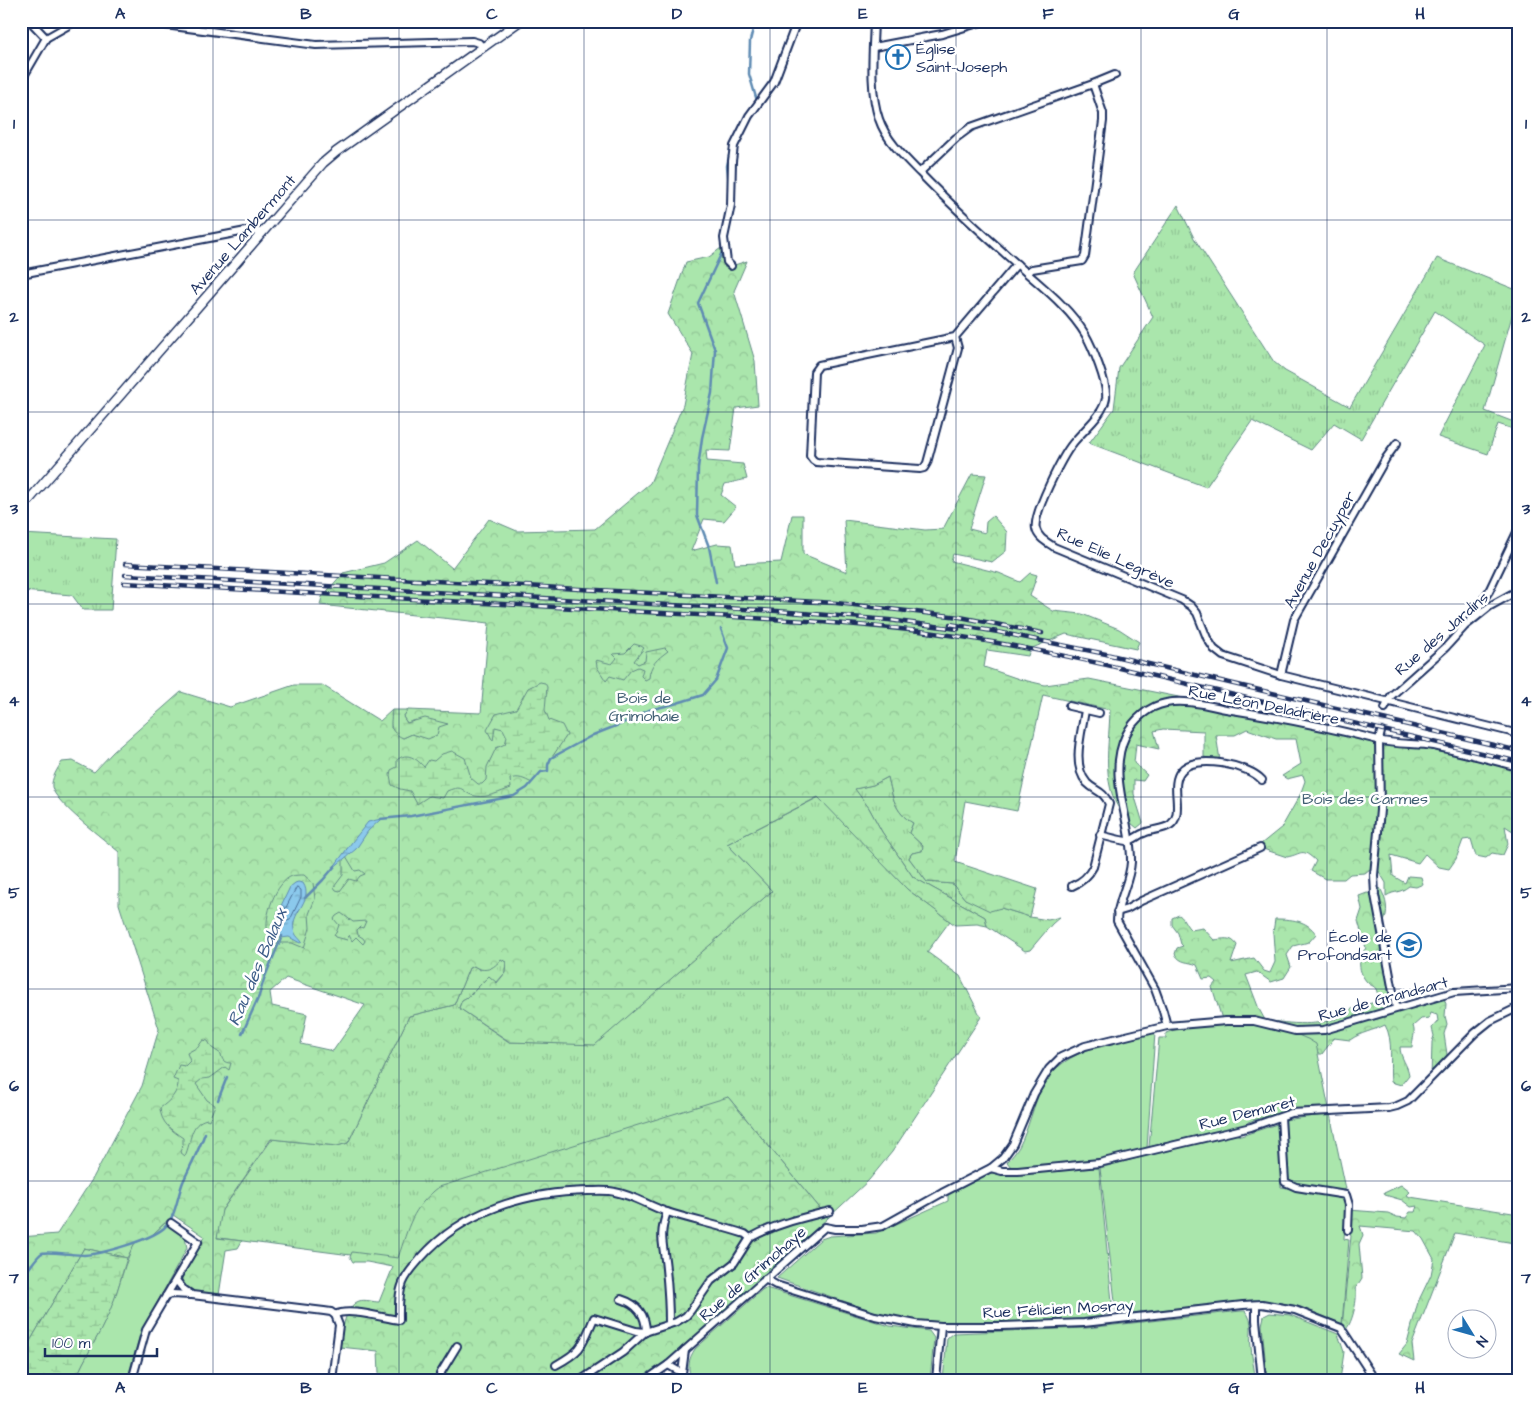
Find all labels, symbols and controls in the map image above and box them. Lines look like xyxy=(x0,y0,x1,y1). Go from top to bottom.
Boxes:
text: A xyxy=(115,3,126,25)
text: B xyxy=(300,3,312,25)
text: C xyxy=(486,3,498,25)
text: D xyxy=(672,3,683,25)
text: E xyxy=(858,3,868,25)
text: F xyxy=(1042,3,1054,25)
text: G xyxy=(1228,3,1240,25)
text: H xyxy=(1415,3,1425,25)
place label: Église Saint-Joseph xyxy=(916,38,1007,78)
church icon: Église Saint-Joseph xyxy=(885,44,911,70)
text: 1 xyxy=(13,113,16,135)
text: 1 xyxy=(1525,113,1528,135)
street label: Avenue Lambermont xyxy=(184,170,301,299)
text: 2 xyxy=(8,306,19,328)
text: 2 xyxy=(1520,306,1531,328)
street label: Avenue Decuyper xyxy=(1279,487,1362,613)
text: 3 xyxy=(9,498,19,520)
text: 3 xyxy=(1521,498,1531,520)
street label: Rue Elie Legrève xyxy=(1053,522,1178,595)
street label: Rue des Jardins xyxy=(1390,587,1493,681)
street label: Rue Léon Deladrière xyxy=(1187,680,1341,730)
park label: Bois de Grimohaie xyxy=(609,687,680,727)
text: 4 xyxy=(9,690,20,712)
text: 4 xyxy=(1521,690,1532,712)
park label: Bois des Carmes xyxy=(1302,788,1428,810)
text: 5 xyxy=(8,882,20,904)
text: 5 xyxy=(1520,882,1532,904)
water label: Rau des Balaux xyxy=(222,903,294,1030)
place label: École de Profondsart xyxy=(1298,926,1393,966)
school or university icon: École de Profondsart xyxy=(1396,932,1422,958)
street label: Rue de Grandsart xyxy=(1316,971,1451,1027)
text: 6 xyxy=(9,1075,19,1097)
text: 6 xyxy=(1521,1075,1531,1097)
street label: Rue Demaret xyxy=(1197,1090,1298,1136)
street label: Rue de Grimohaye xyxy=(694,1221,812,1327)
text: 7 xyxy=(8,1267,19,1289)
text: 7 xyxy=(1520,1267,1531,1289)
street label: Rue Félicien Mosray xyxy=(982,1294,1134,1325)
north arrow xyxy=(1448,1308,1498,1358)
scale bar xyxy=(45,1326,158,1358)
text: N xyxy=(1471,1332,1492,1351)
text: 100 m xyxy=(52,1333,91,1354)
text: A xyxy=(115,1377,126,1399)
text: B xyxy=(300,1377,312,1399)
text: C xyxy=(486,1377,498,1399)
text: D xyxy=(672,1377,683,1399)
text: E xyxy=(858,1377,868,1399)
text: F xyxy=(1042,1377,1054,1399)
text: G xyxy=(1228,1377,1240,1399)
text: H xyxy=(1415,1377,1425,1399)

